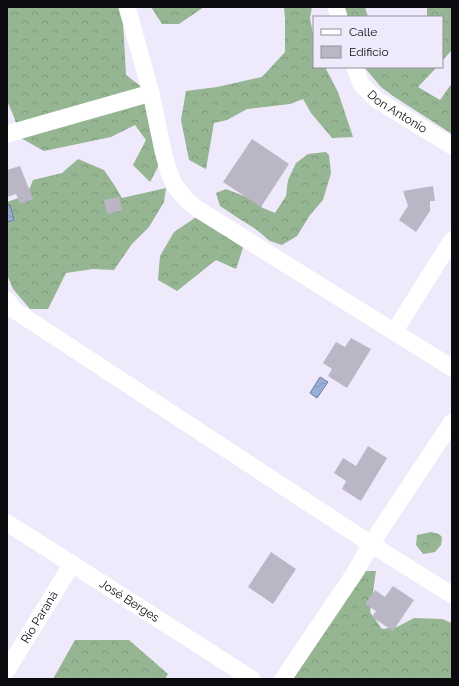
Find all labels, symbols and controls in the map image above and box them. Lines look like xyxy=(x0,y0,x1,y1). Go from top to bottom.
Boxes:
legend xyxy=(313,16,443,68)
text: Calle xyxy=(349,25,377,39)
text: Edificio xyxy=(349,45,389,59)
street label: Don Antonio xyxy=(364,87,430,136)
street label: José Berges xyxy=(97,576,162,625)
street label: Río Paraná xyxy=(18,588,61,646)

